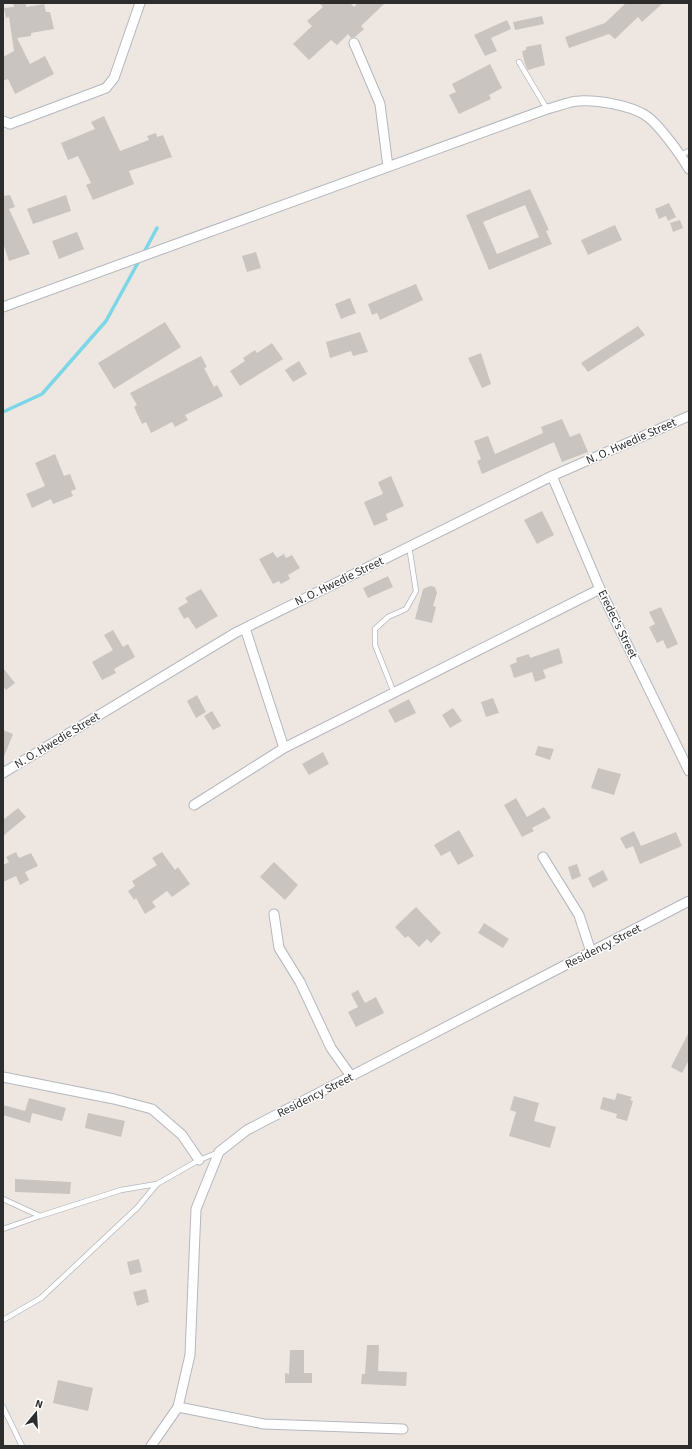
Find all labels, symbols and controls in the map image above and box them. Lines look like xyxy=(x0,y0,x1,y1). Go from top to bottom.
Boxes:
street label: N. O. Hwedie Street xyxy=(583,414,679,469)
street label: N. O. Hwedie Street xyxy=(292,553,386,610)
street label: Eredec's Street xyxy=(594,587,642,661)
street label: N. O. Hwedie Street xyxy=(11,708,103,773)
street label: Residency Street xyxy=(562,920,644,973)
street label: Residency Street xyxy=(274,1069,356,1122)
north arrow xyxy=(16,1393,56,1433)
text: N xyxy=(33,1396,45,1412)

